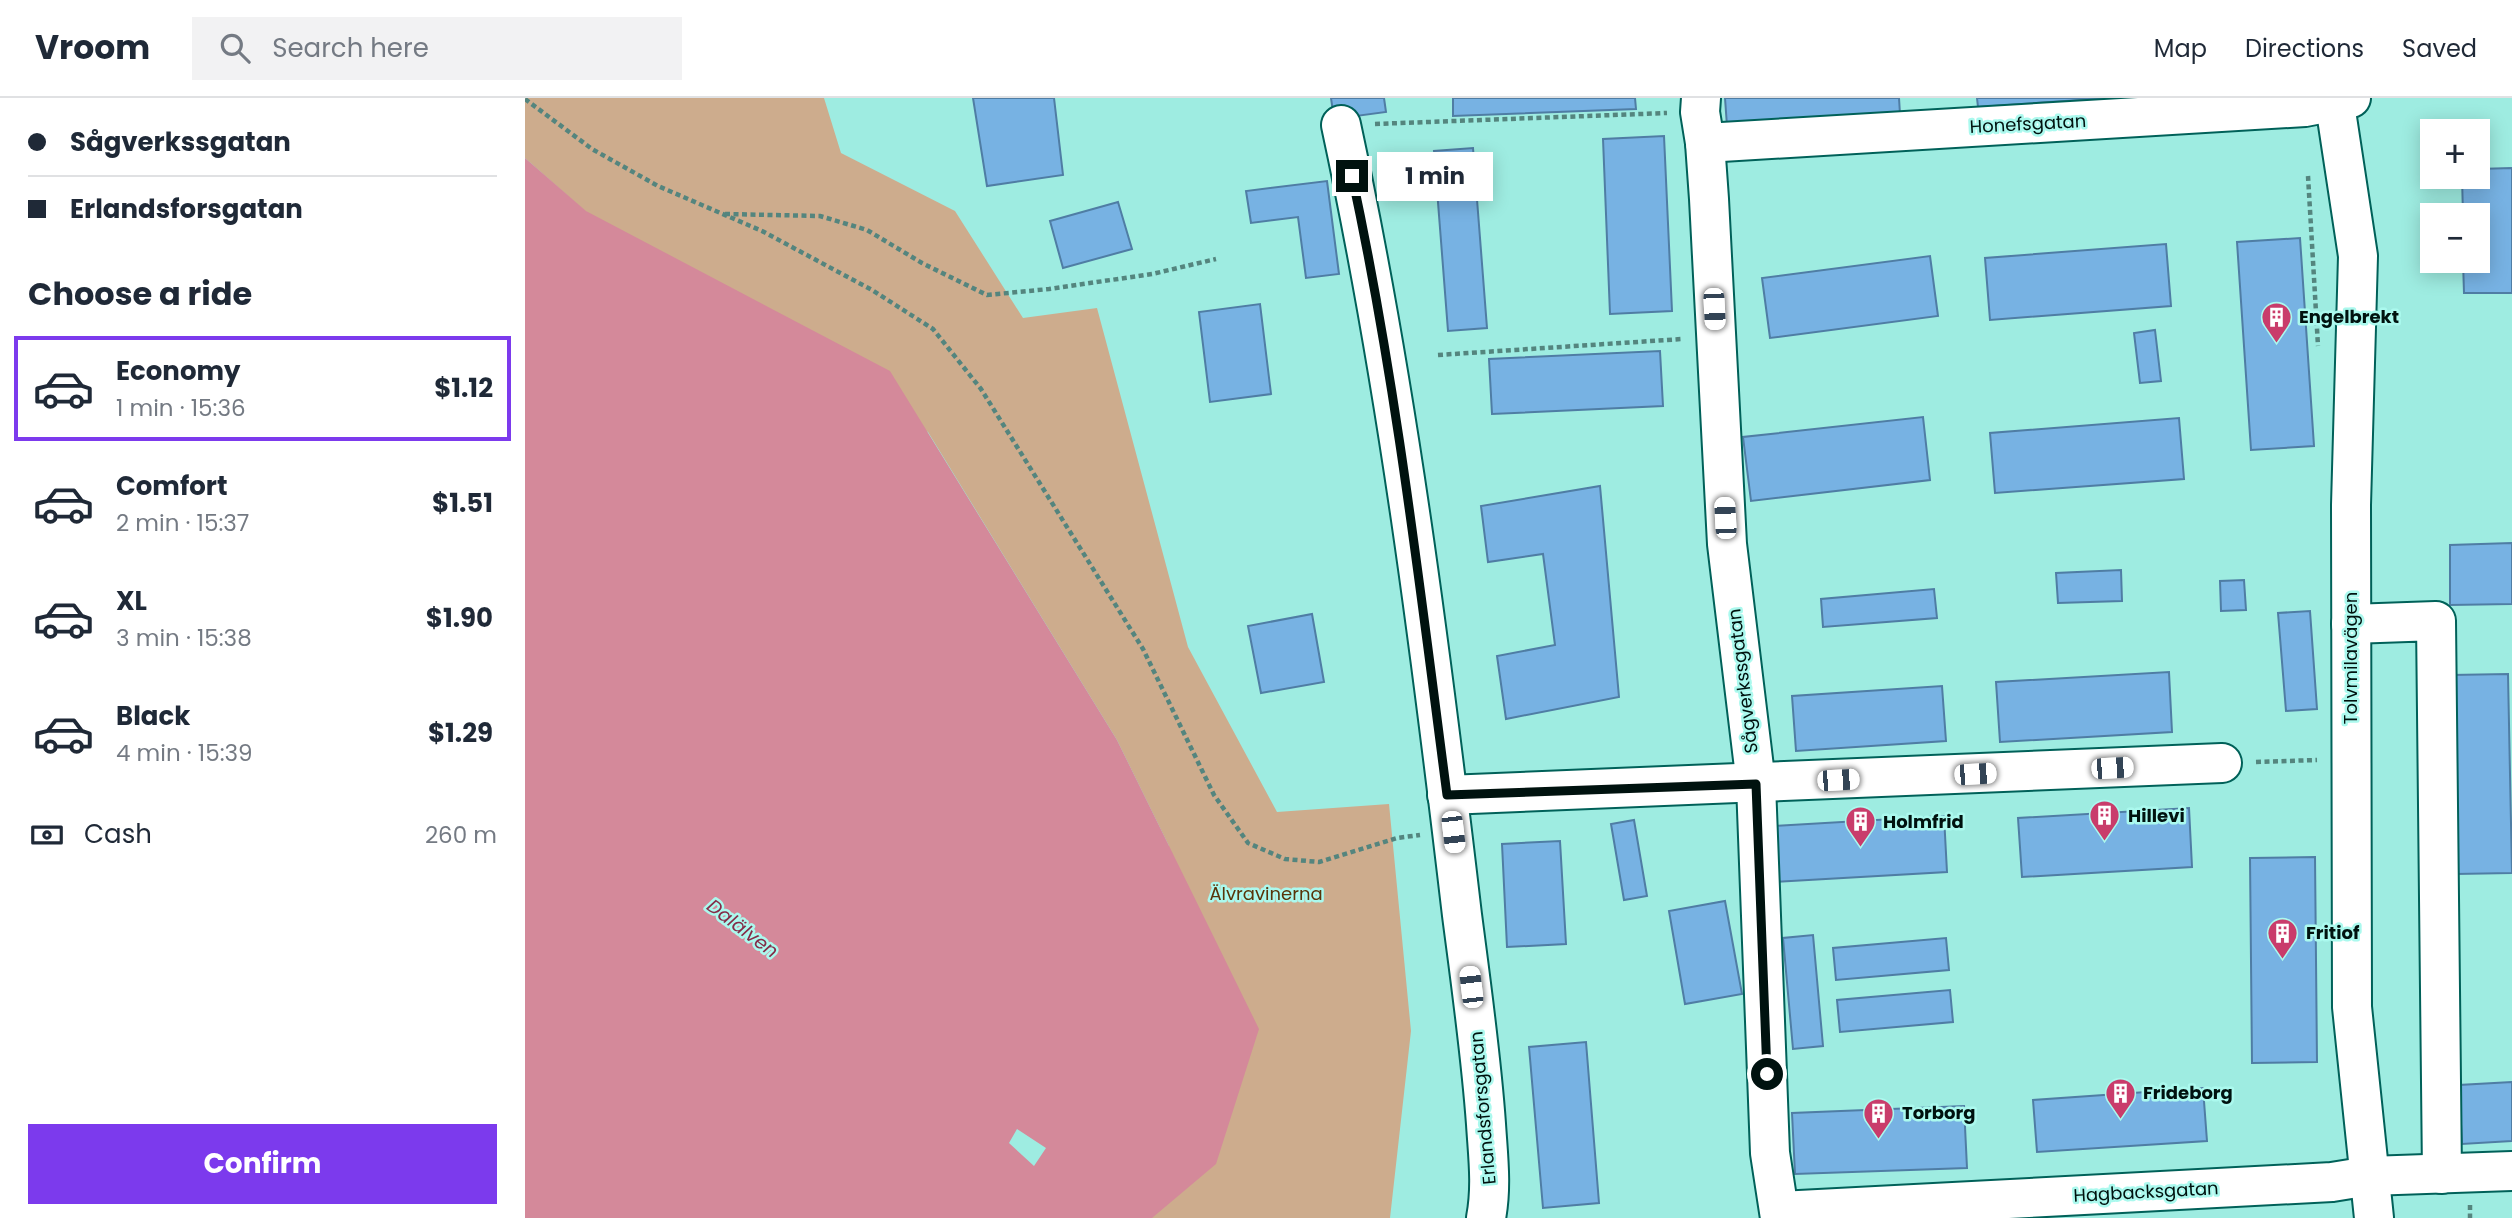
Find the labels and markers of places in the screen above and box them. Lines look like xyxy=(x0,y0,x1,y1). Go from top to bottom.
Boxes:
building icon: Engelbrekt xyxy=(2259,300,2293,344)
place label: Engelbrekt xyxy=(2299,304,2399,329)
building icon: Hillevi xyxy=(2088,799,2122,843)
place label: Hillevi xyxy=(2128,803,2185,828)
building icon: Holmfrid xyxy=(1843,805,1877,849)
place label: Holmfrid xyxy=(1883,809,1964,834)
building icon: Fritiof xyxy=(2266,916,2300,960)
place label: Fritiof xyxy=(2306,920,2360,945)
building icon: Frideborg xyxy=(2103,1076,2137,1120)
place label: Frideborg xyxy=(2143,1080,2233,1105)
building icon: Torborg xyxy=(1862,1096,1896,1140)
place label: Torborg xyxy=(1902,1100,1975,1125)

